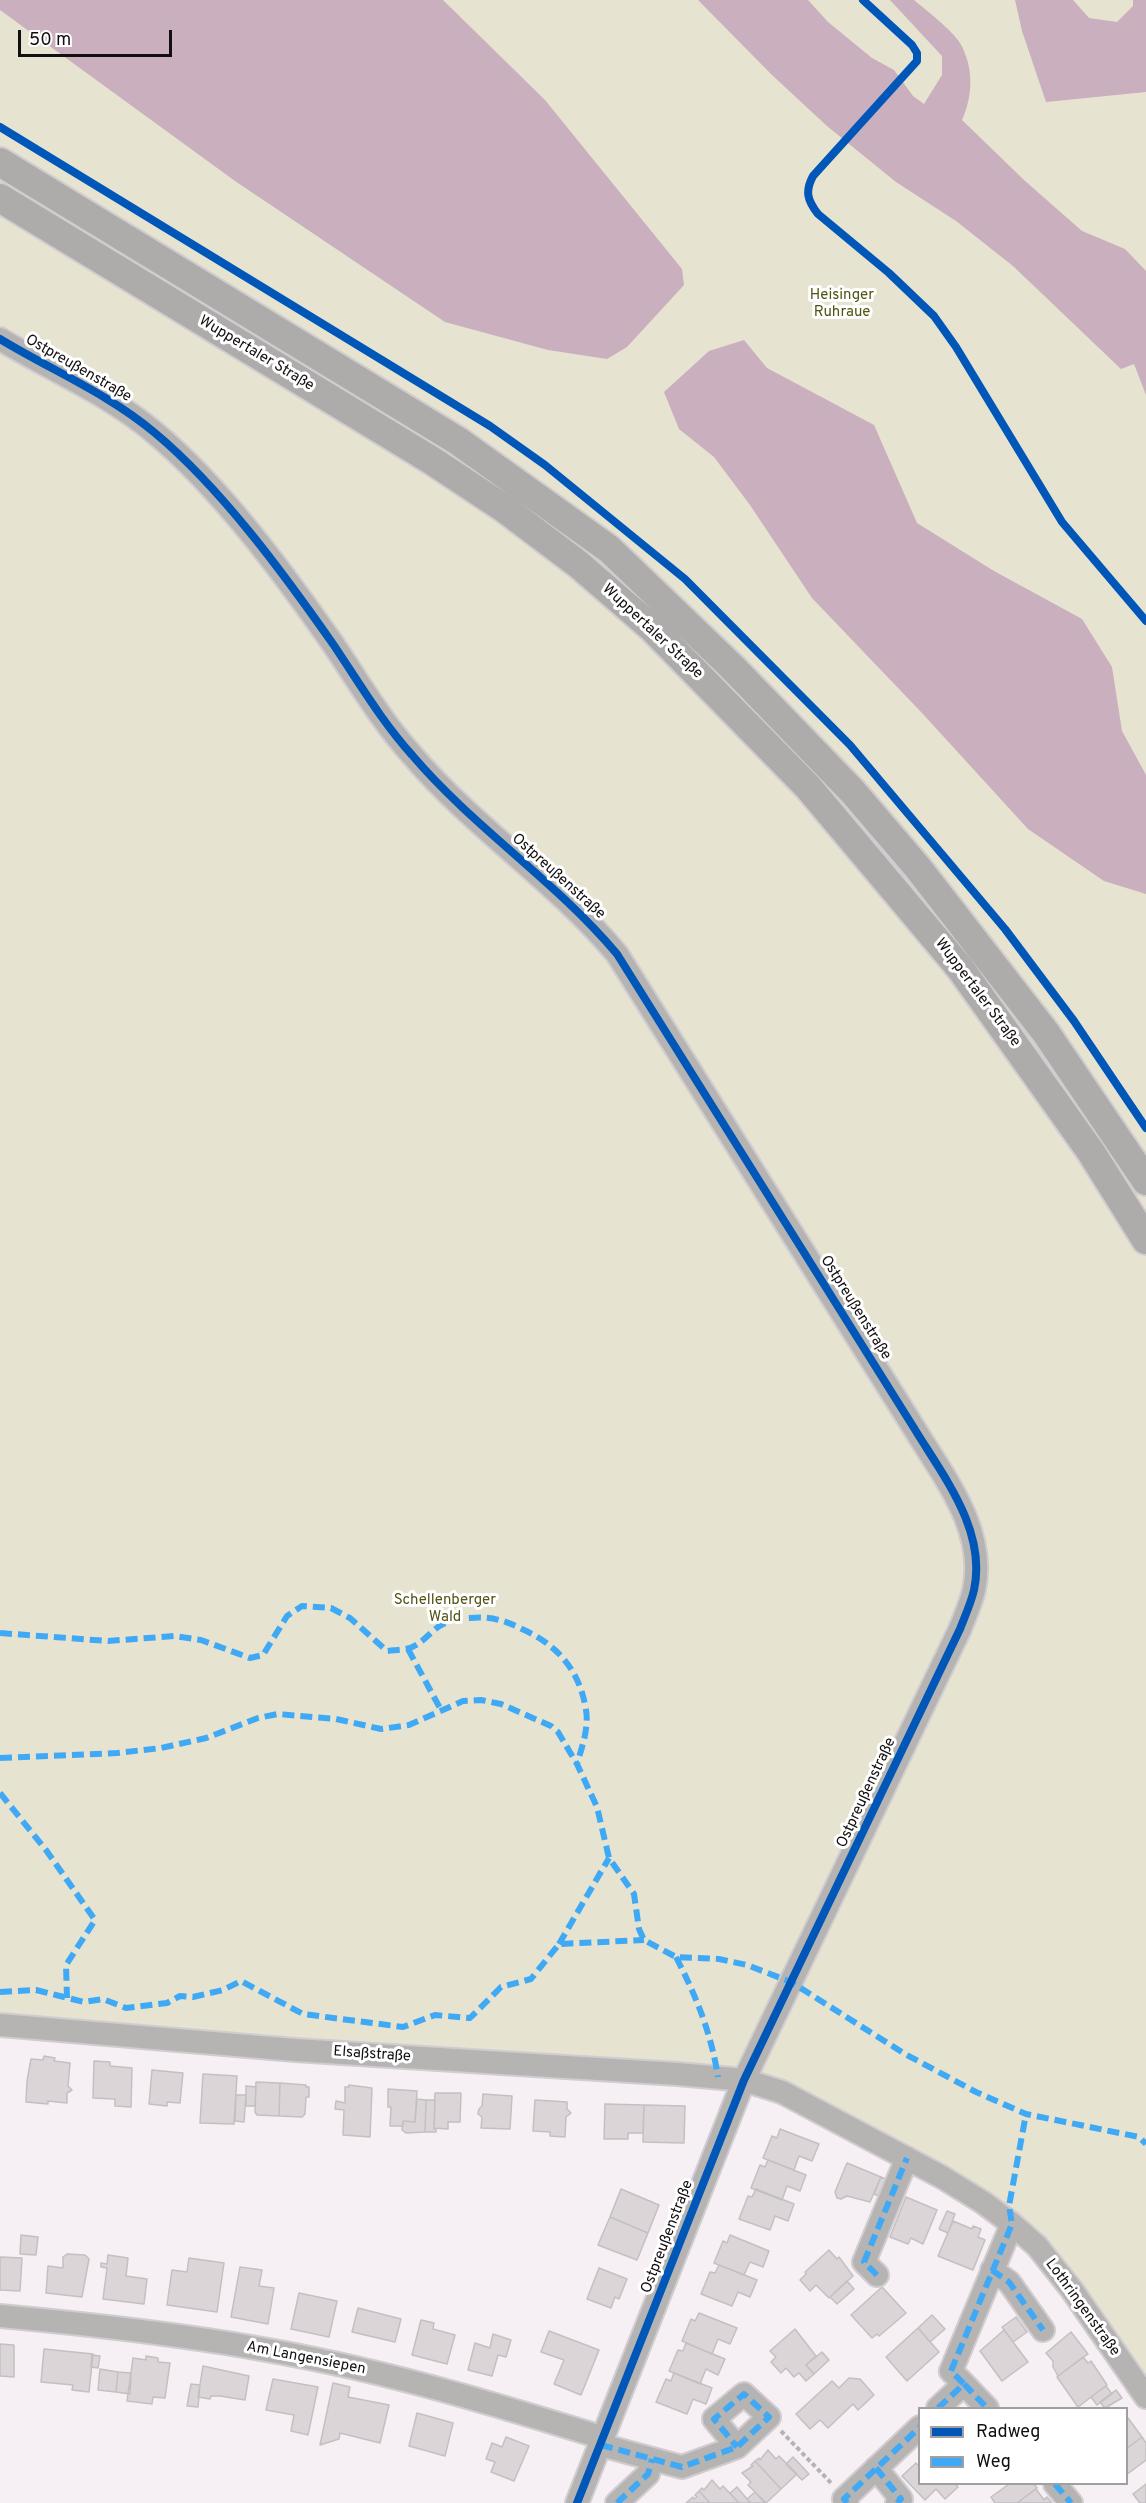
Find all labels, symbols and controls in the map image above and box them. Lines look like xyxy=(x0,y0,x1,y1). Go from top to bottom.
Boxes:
scale bar xyxy=(21,18,176,56)
text: 50 m xyxy=(29,29,71,52)
park label: Heisinger Ruhraue xyxy=(810,287,874,322)
street label: Wuppertaler Straße xyxy=(195,313,317,395)
street label: Ostpreußenstraße xyxy=(22,331,134,407)
street label: Wuppertaler Straße xyxy=(598,581,706,683)
street label: Ostpreußenstraße xyxy=(508,830,608,924)
street label: Wuppertaler Straße xyxy=(930,935,1024,1051)
street label: Ostpreußenstraße xyxy=(816,1253,894,1363)
park label: Schellenberger Wald xyxy=(394,1592,496,1627)
street label: Ostpreußenstraße xyxy=(834,1735,900,1851)
street label: Elsaßstraße xyxy=(333,2043,411,2067)
street label: Ostpreußenstraße xyxy=(638,2178,698,2296)
street label: Lothringenstraße xyxy=(1041,2256,1123,2360)
street label: Am Langensiepen xyxy=(245,2339,367,2379)
legend xyxy=(918,2407,1128,2485)
text: Radweg xyxy=(976,2421,1040,2444)
text: Weg xyxy=(976,2451,1011,2474)

